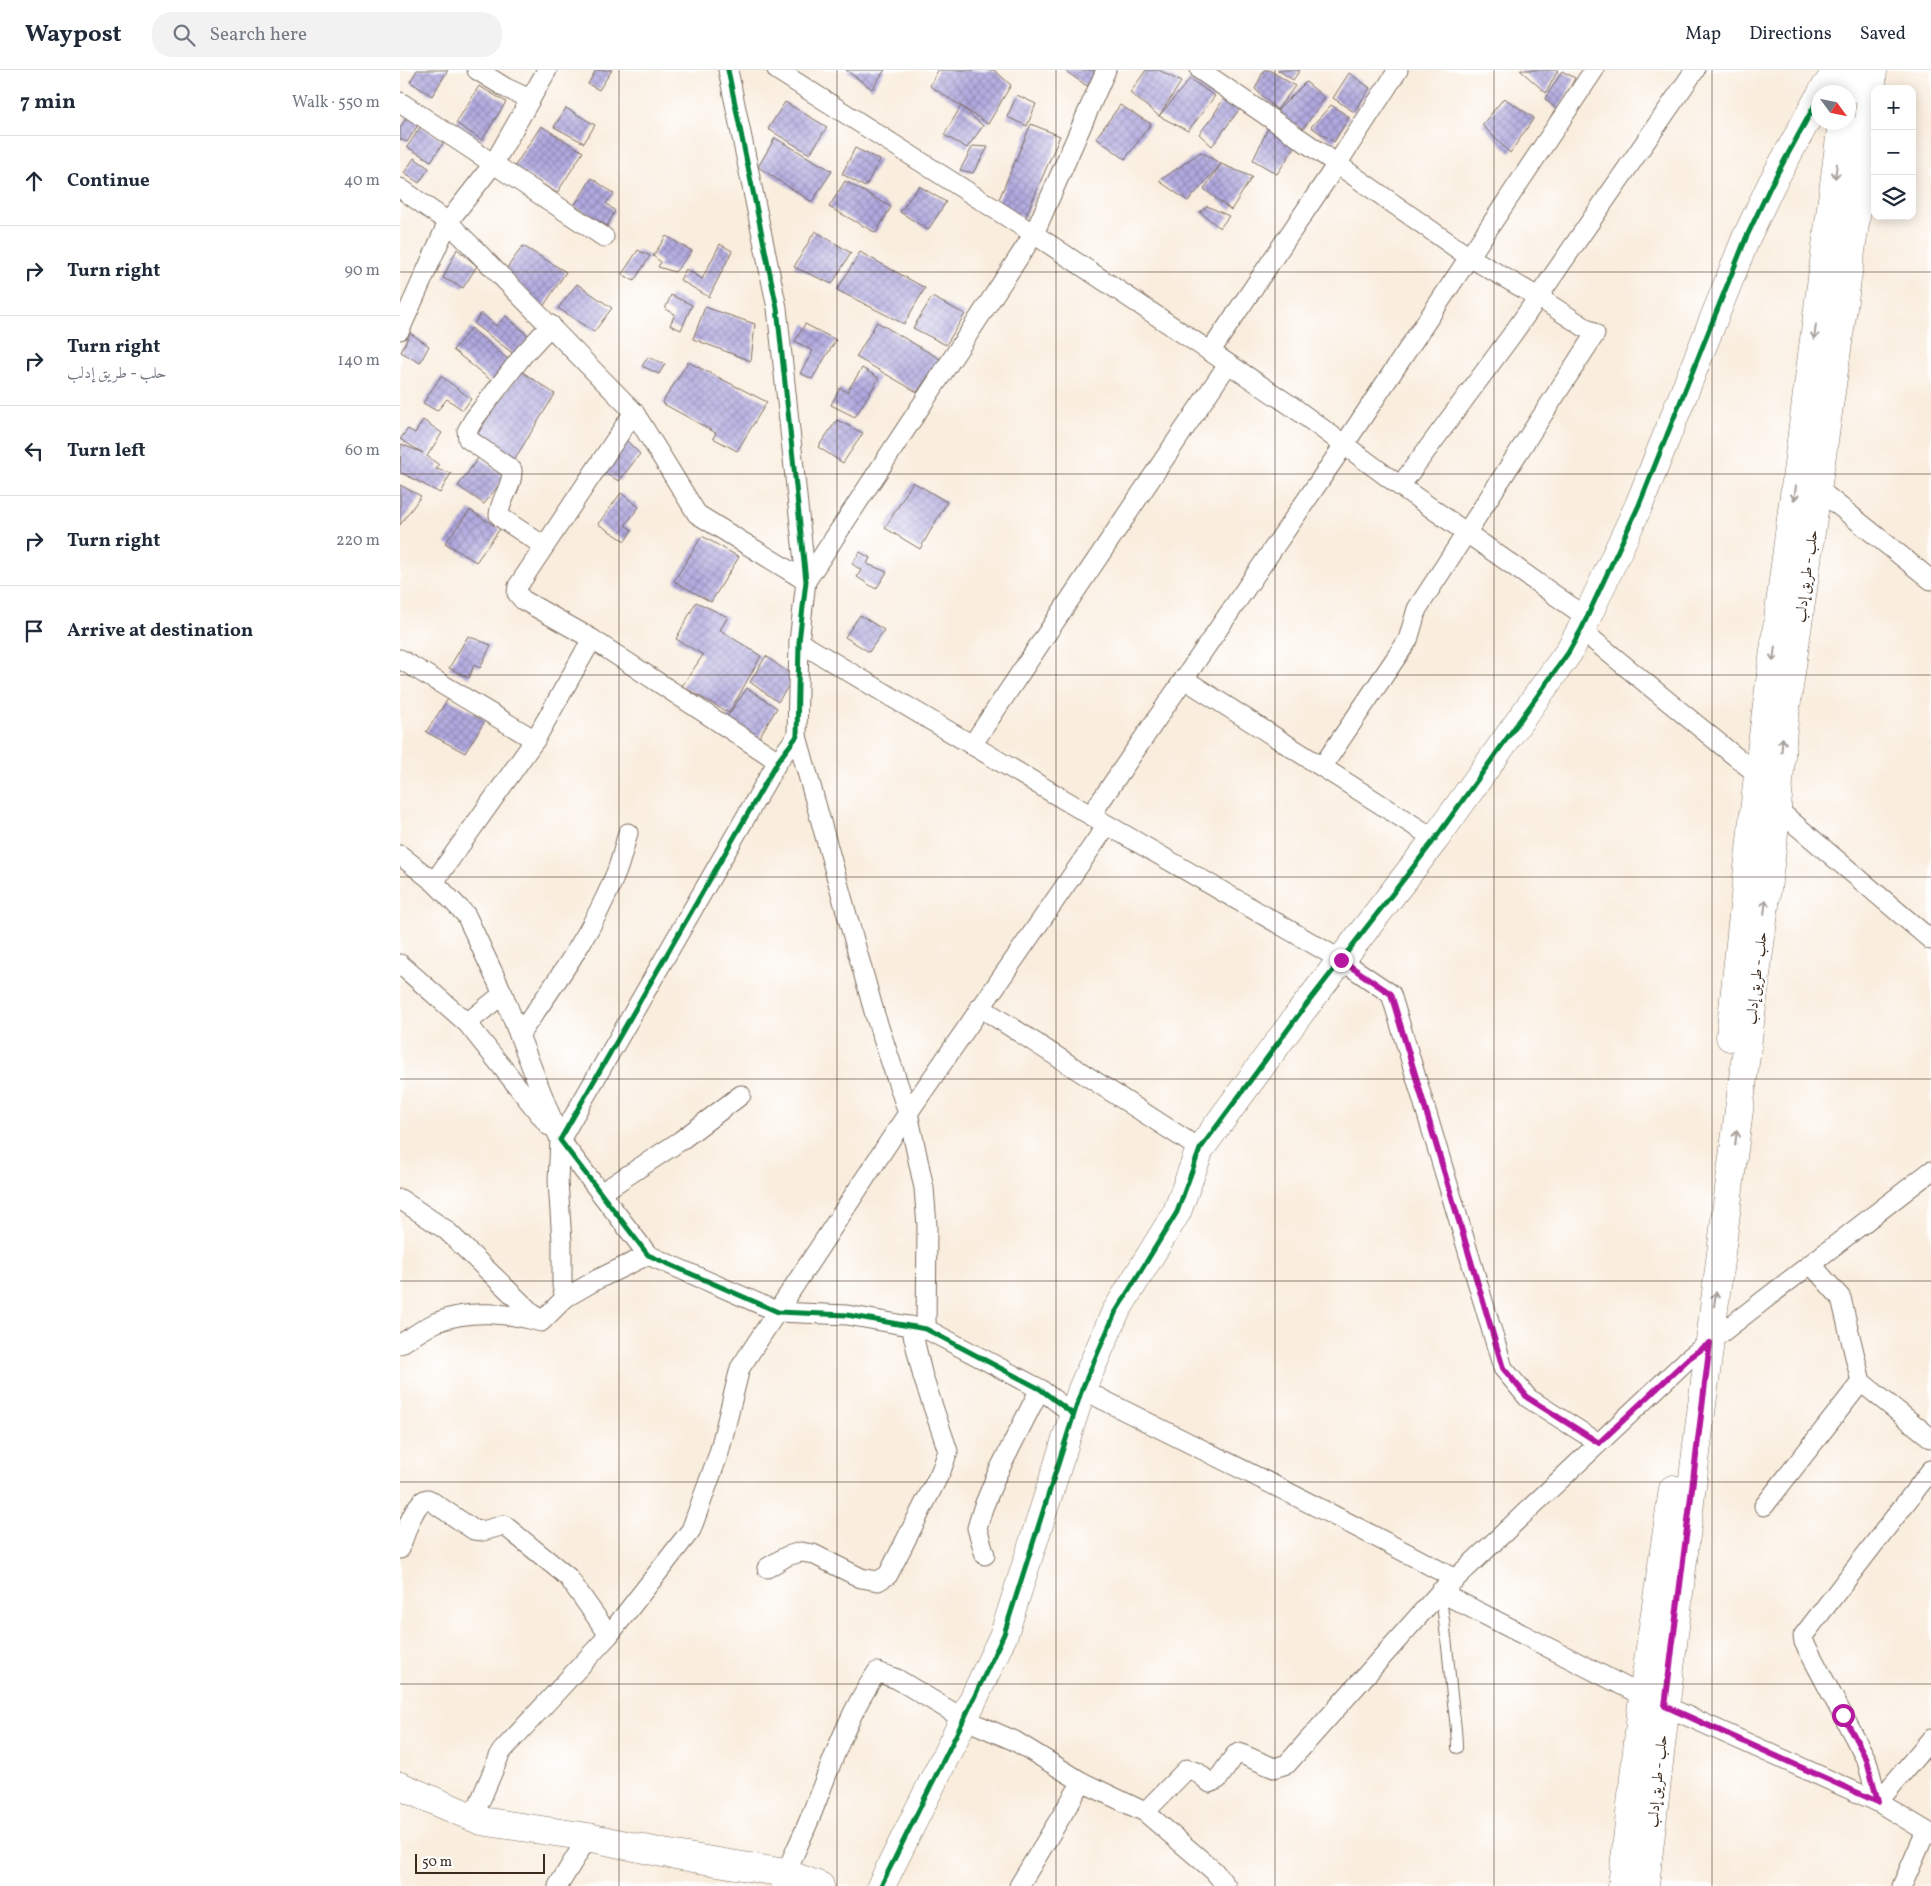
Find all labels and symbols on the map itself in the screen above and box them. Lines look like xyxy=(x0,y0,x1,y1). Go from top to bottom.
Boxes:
north arrow xyxy=(1811,85,1856,130)
one-way arrow xyxy=(1831,163,1841,179)
one-way arrow xyxy=(1810,324,1820,340)
one-way arrow xyxy=(1789,485,1799,501)
street label: حلب - طريق إدلب xyxy=(1791,529,1824,624)
one-way arrow xyxy=(1769,646,1779,662)
one-way arrow xyxy=(1777,738,1787,754)
one-way arrow xyxy=(1760,899,1770,915)
street label: حلب - طريق إدلب xyxy=(1741,931,1774,1026)
route end xyxy=(1330,949,1353,972)
one-way arrow xyxy=(1731,1130,1741,1146)
one-way arrow xyxy=(1710,1291,1720,1307)
route start xyxy=(1832,1704,1855,1727)
street label: حلب - طريق إدلب xyxy=(1643,1734,1674,1829)
scale bar xyxy=(415,1851,545,1874)

